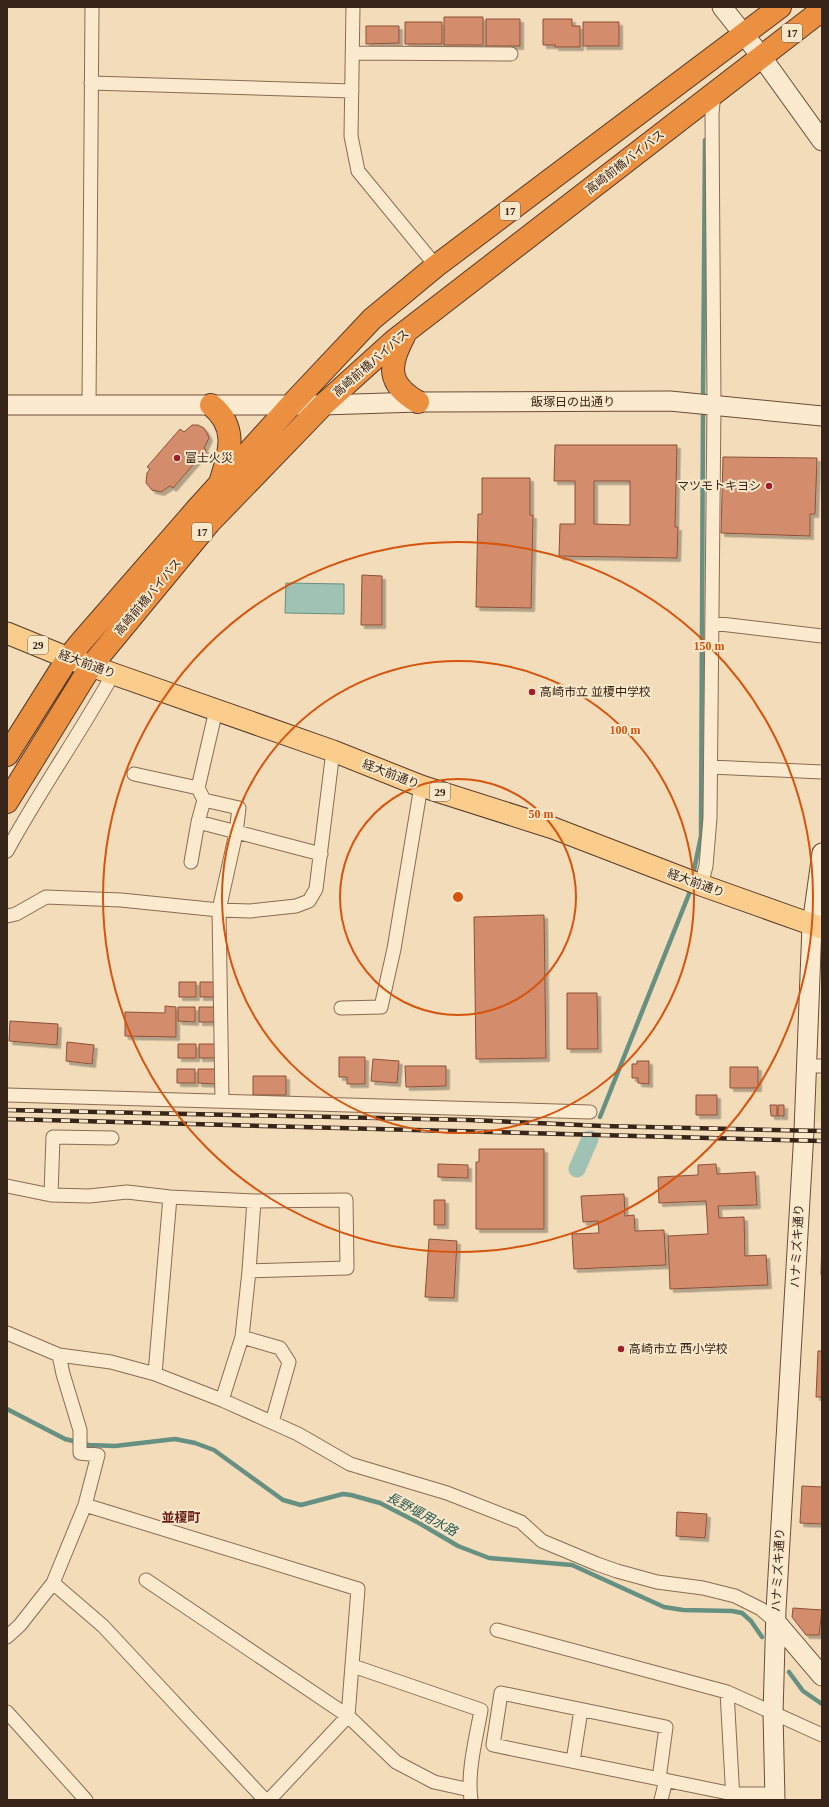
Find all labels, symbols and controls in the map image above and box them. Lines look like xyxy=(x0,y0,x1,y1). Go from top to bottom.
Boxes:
road number: 17 xyxy=(782,24,802,42)
street label: 高崎前橋バイパス xyxy=(583,127,667,197)
road number: 17 xyxy=(500,202,520,220)
street label: 高崎前橋バイパス xyxy=(330,326,412,400)
street label: 飯塚日の出通り xyxy=(531,395,615,409)
place label: 富士火災 xyxy=(185,451,233,465)
marker: 富士火災 xyxy=(172,453,182,463)
place label: マツモトキヨシ xyxy=(677,479,761,493)
marker: マツモトキヨシ xyxy=(764,481,774,491)
road number: 17 xyxy=(192,523,212,541)
street label: 高崎前橋バイパス xyxy=(112,556,184,638)
road number: 29 xyxy=(28,636,48,654)
text: 150 m xyxy=(694,639,725,653)
street label: 経大前通り xyxy=(56,647,118,681)
place label: 高崎市立 並榎中学校 xyxy=(540,685,651,699)
marker: 高崎市立 並榎中学校 xyxy=(527,687,537,697)
text: 100 m xyxy=(610,723,641,737)
street label: 経大前通り xyxy=(360,757,422,791)
road number: 29 xyxy=(430,783,450,801)
text: 50 m xyxy=(529,807,554,821)
street label: 経大前通り xyxy=(665,866,727,900)
centre of rings xyxy=(451,890,465,904)
street label: ハナミズキ通り xyxy=(788,1204,806,1288)
place label: 高崎市立 西小学校 xyxy=(629,1342,728,1356)
marker: 高崎市立 西小学校 xyxy=(616,1344,626,1354)
water label: 長野堰用水路 xyxy=(384,1489,461,1539)
district label: 並榎町 xyxy=(161,1510,201,1525)
street label: ハナミズキ通り xyxy=(769,1528,787,1612)

